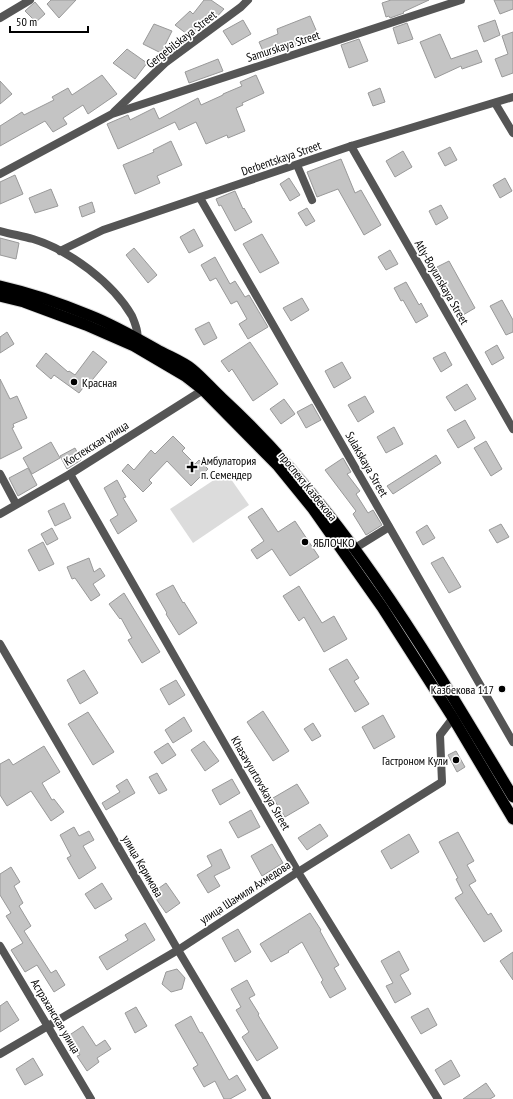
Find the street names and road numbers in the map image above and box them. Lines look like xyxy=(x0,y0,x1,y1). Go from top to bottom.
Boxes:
street label: Gergebilskaya Street xyxy=(143,6,220,71)
street label: Samurskaya Street xyxy=(244,27,322,65)
street label: Derbentskaya Street xyxy=(239,137,324,179)
street label: Atly-Boyunskaya Street xyxy=(412,237,473,328)
street label: Костекская улица xyxy=(61,417,131,469)
street label: Sulakskaya Street xyxy=(342,429,392,500)
street label: проспект Казбекова xyxy=(275,448,341,524)
street label: Khasavyurtovskaya Street xyxy=(228,733,294,833)
street label: улица Керимова xyxy=(119,832,167,900)
street label: улица Шамиля Ахмедова xyxy=(197,857,293,927)
street label: Астраханская улица xyxy=(28,976,84,1056)

